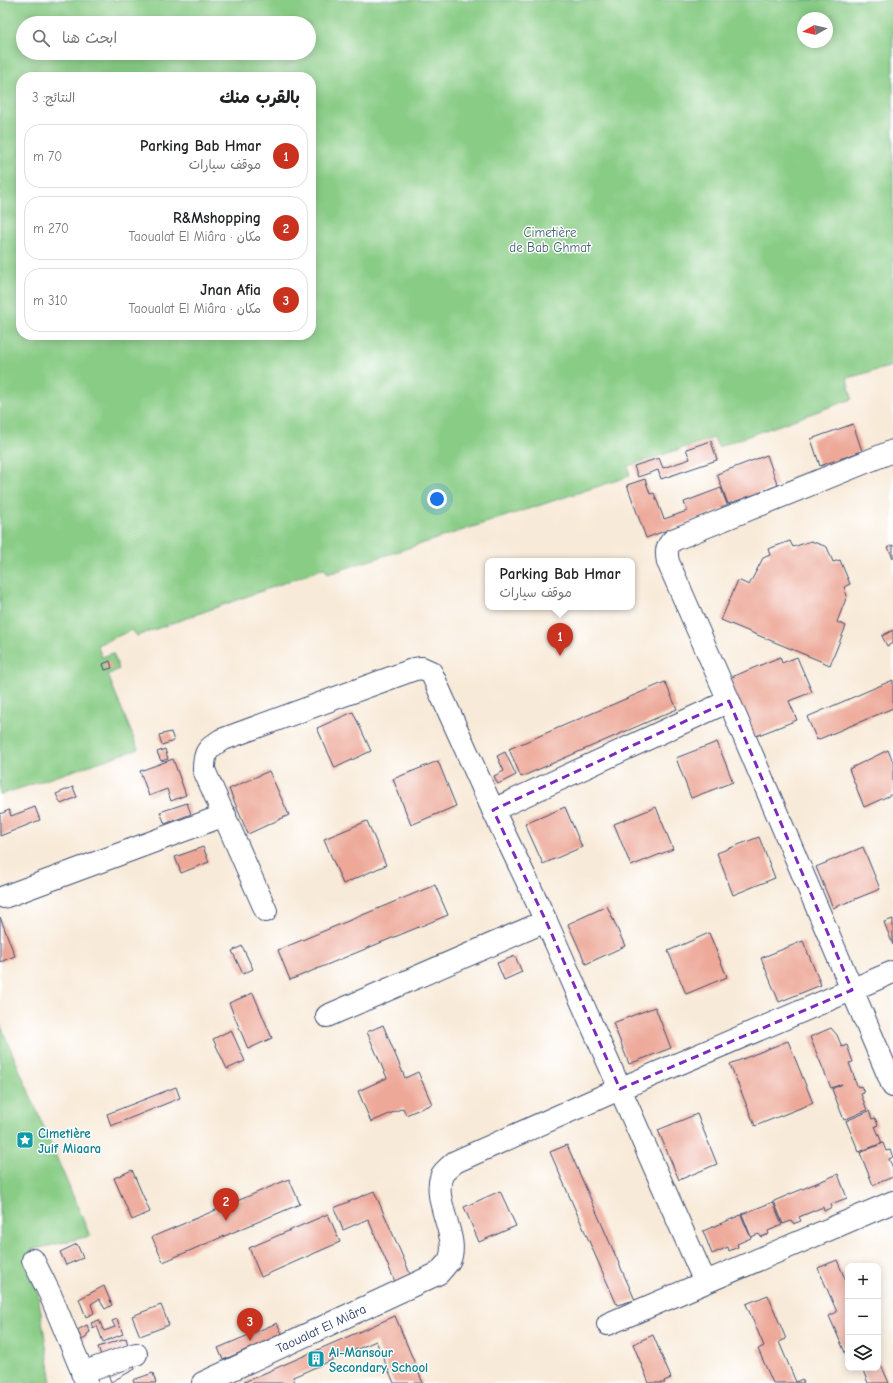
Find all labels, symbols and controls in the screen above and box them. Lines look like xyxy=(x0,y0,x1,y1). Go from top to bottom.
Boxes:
north arrow xyxy=(797,12,833,48)
search box xyxy=(16,16,316,60)
icon: search xyxy=(30,27,52,49)
text: ابحث هنا xyxy=(62,29,117,47)
text: بالقرب منك xyxy=(219,88,300,107)
text: النتائج: 3 xyxy=(32,90,75,105)
text: Parking Bab Hmar xyxy=(140,137,261,155)
text: 70 m xyxy=(33,149,62,164)
text: 1 xyxy=(283,149,289,164)
text: موقف سيارات xyxy=(189,157,261,172)
text: R&Mshopping xyxy=(173,209,261,227)
text: 270 m xyxy=(33,221,69,236)
text: 2 xyxy=(283,221,289,236)
park label: Cimetière de Bab Ghmat xyxy=(509,225,592,255)
text: مكان · Taoualat El Miâra xyxy=(129,229,261,244)
text: Jnan Afia xyxy=(200,281,261,299)
text: 310 m xyxy=(33,293,68,308)
text: 3 xyxy=(283,293,289,308)
text: مكان · Taoualat El Miâra xyxy=(129,301,261,316)
your location xyxy=(427,489,447,509)
popup xyxy=(485,558,635,610)
text: Parking Bab Hmar xyxy=(500,565,620,583)
text: موقف سيارات xyxy=(500,585,572,600)
pin: 1 xyxy=(547,623,573,656)
place label: Cimetière Juif Miaara xyxy=(38,1126,101,1156)
place icon: Cimetière Juif Miaara xyxy=(15,1130,35,1150)
pin: 2 xyxy=(213,1188,239,1221)
map controls xyxy=(845,1263,881,1371)
button: + xyxy=(845,1263,881,1299)
button: − xyxy=(845,1299,881,1335)
street label: Taoualat El Miâra xyxy=(274,1301,368,1356)
pin: 3 xyxy=(237,1308,263,1341)
button: layers xyxy=(845,1335,881,1371)
place label: Al-Mansour Secondary School xyxy=(329,1345,428,1375)
building icon: Al-Mansour Secondary School xyxy=(306,1349,326,1369)

